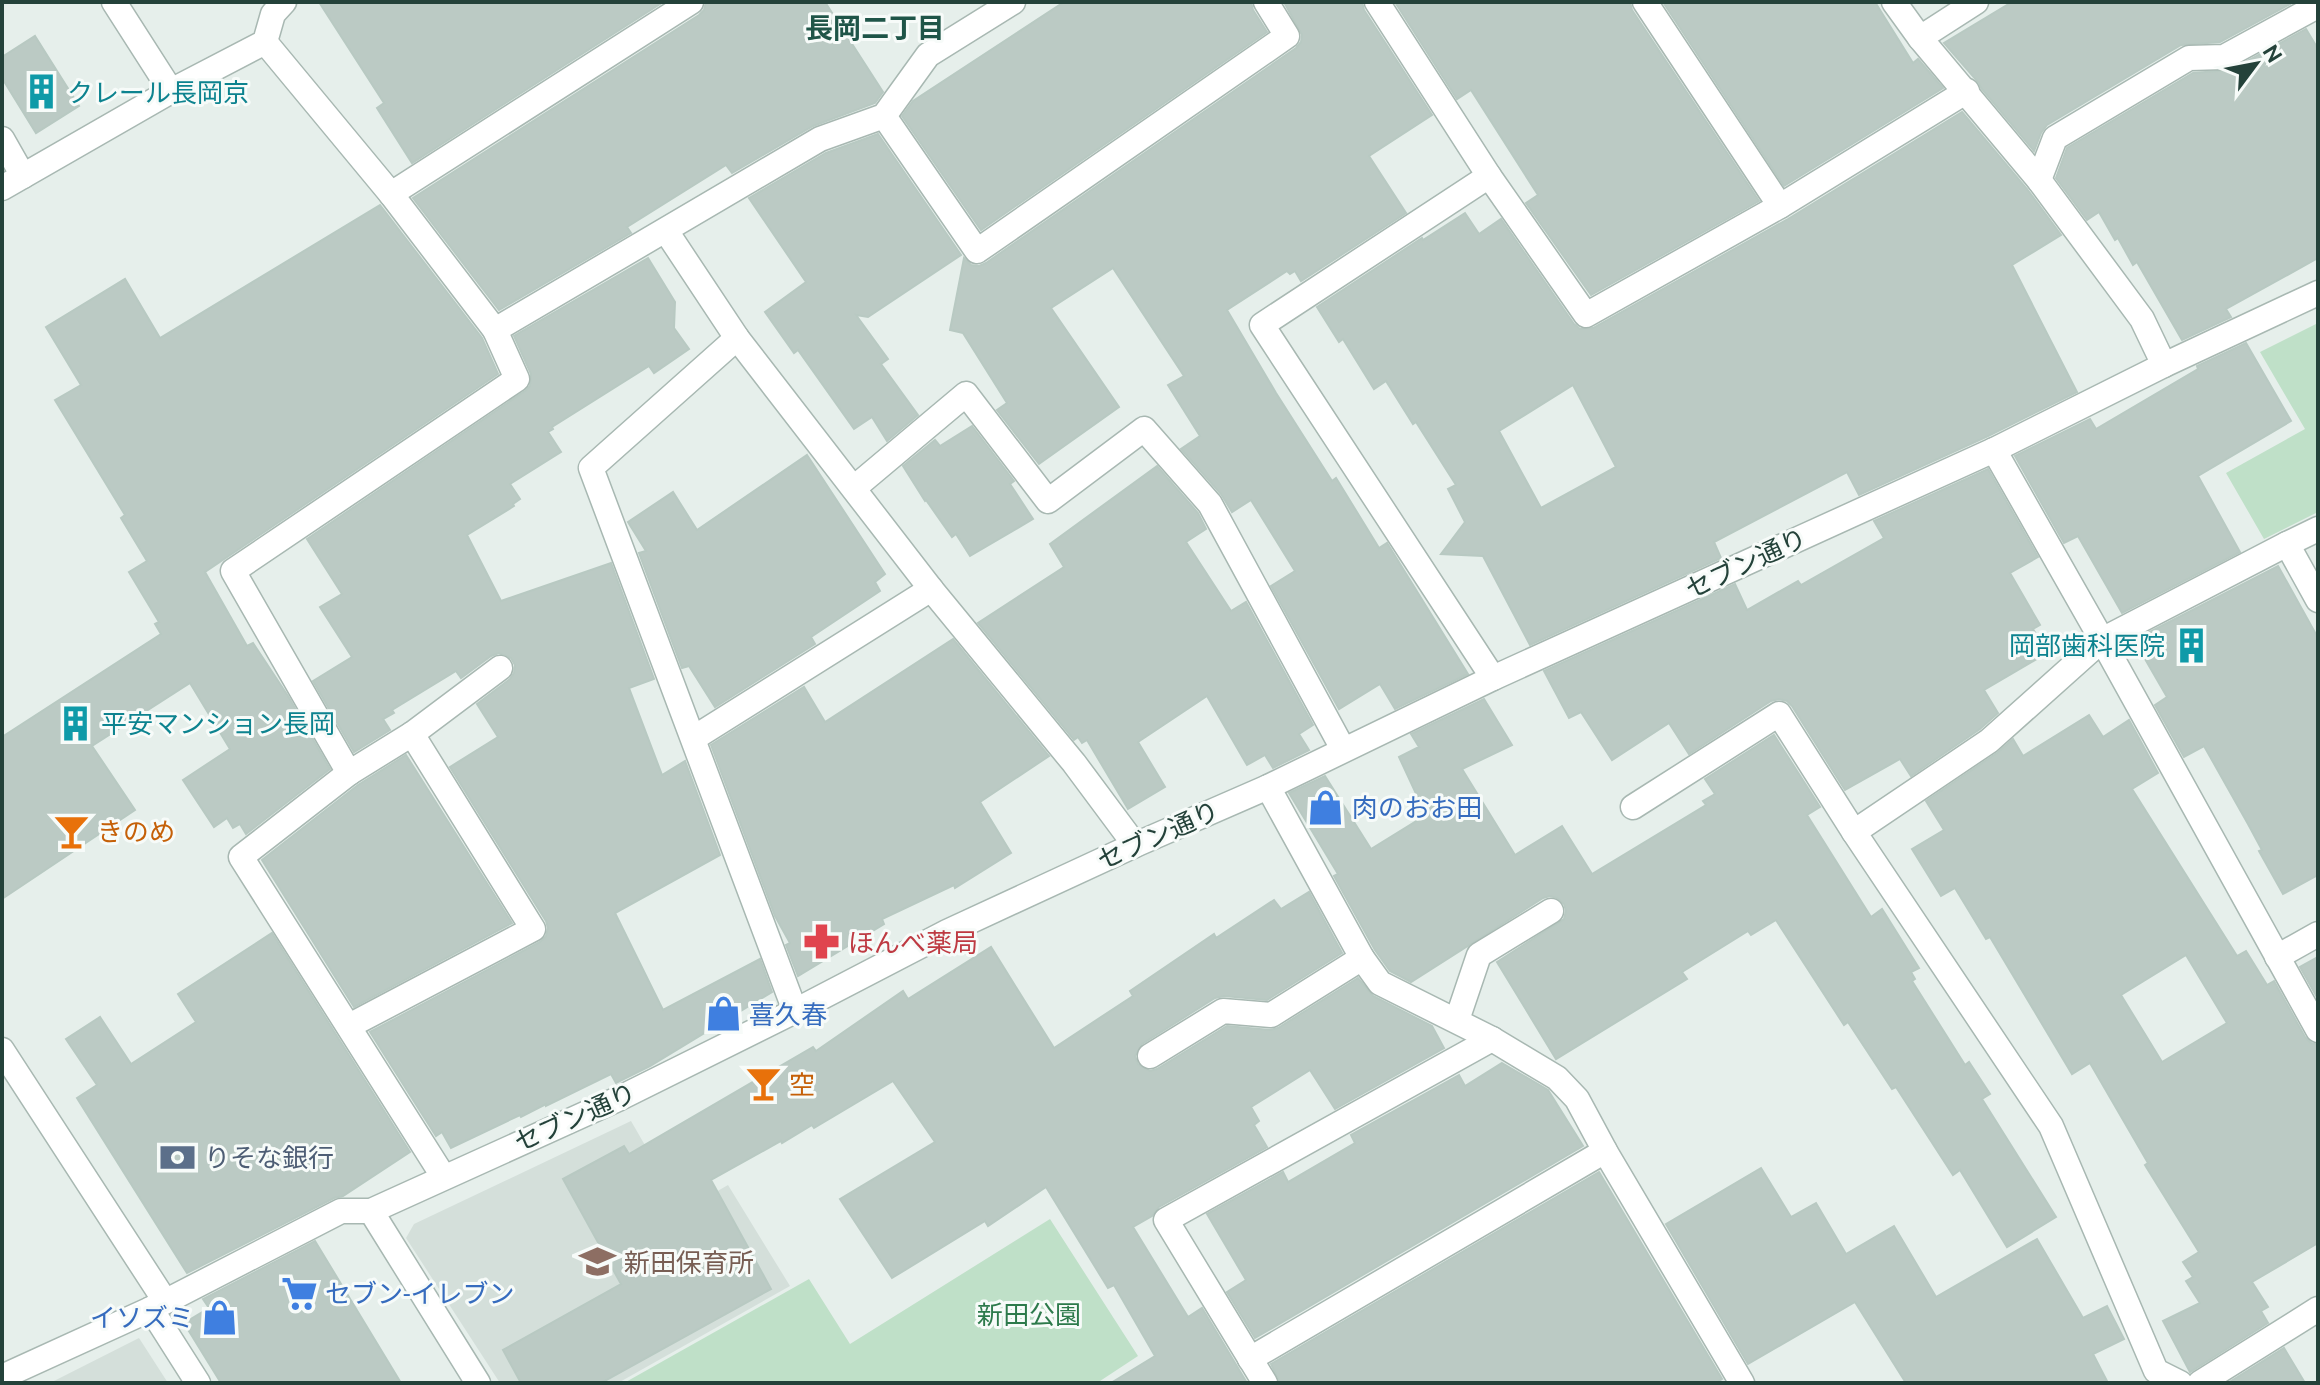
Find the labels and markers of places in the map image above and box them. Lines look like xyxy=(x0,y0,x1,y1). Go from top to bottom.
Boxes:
building icon: クレール長岡京 xyxy=(22,73,60,111)
place label: クレール長岡京 xyxy=(67,78,249,107)
building icon: 岡部歯科医院 xyxy=(2172,626,2210,664)
place label: 岡部歯科医院 xyxy=(2009,631,2165,660)
building icon: 平安マンション長岡 xyxy=(56,704,94,742)
place label: 平安マンション長岡 xyxy=(101,709,335,738)
shop icon: 肉のおお田 xyxy=(1307,788,1345,826)
place label: 肉のおお田 xyxy=(1352,793,1482,822)
bar icon: きのめ xyxy=(52,812,90,850)
place label: きのめ xyxy=(97,817,175,846)
pharmacy icon: ほんべ薬局 xyxy=(803,923,841,961)
place label: ほんべ薬局 xyxy=(848,928,978,957)
shop icon: 喜久春 xyxy=(704,995,742,1033)
place label: 喜久春 xyxy=(749,1000,827,1029)
bar icon: 空 xyxy=(744,1065,782,1103)
place label: 空 xyxy=(789,1070,815,1099)
bank icon: りそな銀行 xyxy=(159,1138,197,1176)
place label: りそな銀行 xyxy=(204,1143,334,1172)
school or university icon: 新田保育所 xyxy=(579,1243,617,1281)
place label: 新田保育所 xyxy=(624,1248,754,1277)
supermarket icon: セブン-イレブン xyxy=(280,1274,318,1312)
place label: セブン-イレブン xyxy=(325,1279,515,1308)
shop icon: イソズミ xyxy=(201,1298,239,1336)
place label: イソズミ xyxy=(90,1303,194,1332)

